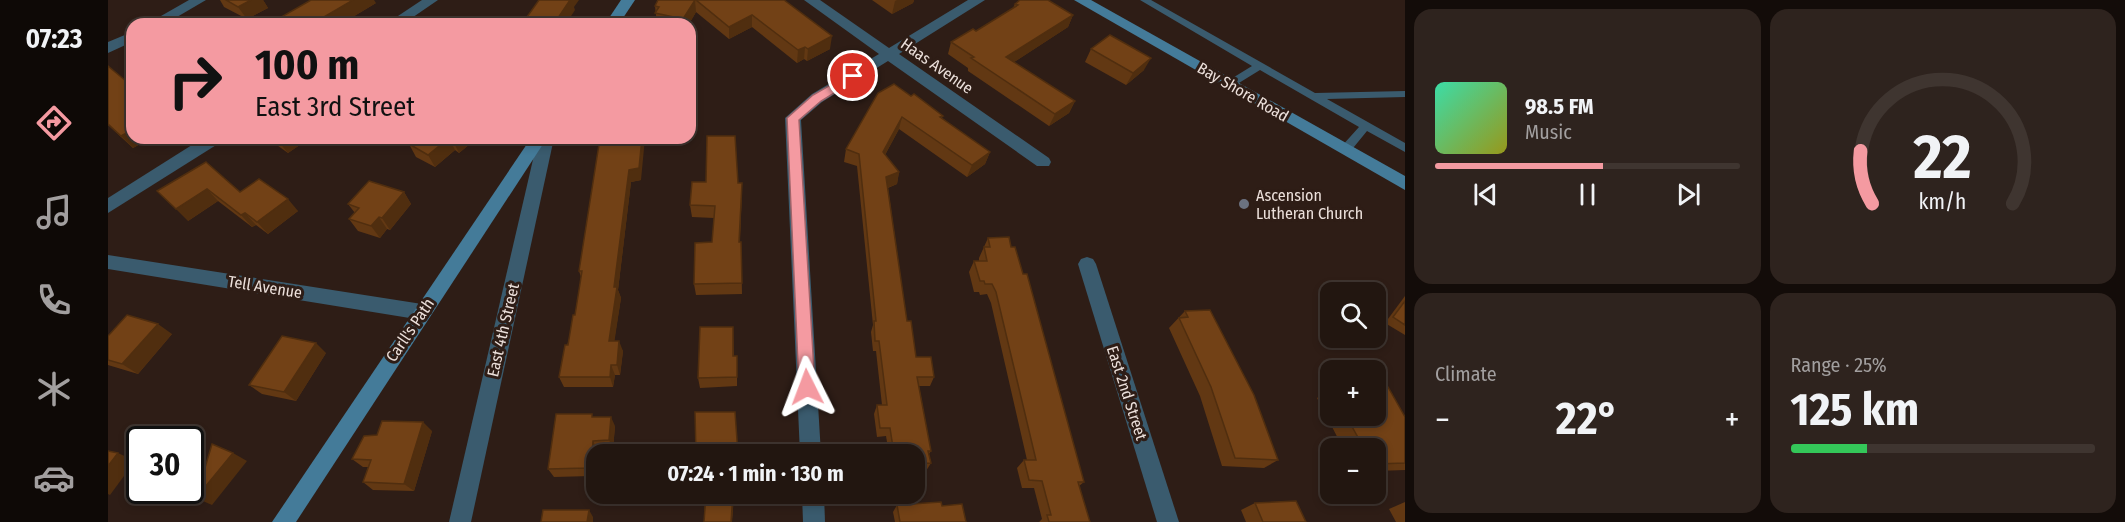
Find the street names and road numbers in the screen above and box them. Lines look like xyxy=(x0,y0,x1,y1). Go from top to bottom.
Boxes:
street label: Haas Avenue xyxy=(897,34,977,98)
street label: Bay Shore Road xyxy=(1194,58,1292,126)
street label: Tell Avenue xyxy=(227,272,303,302)
street label: East 4th Street xyxy=(483,281,523,379)
street label: Carll's Path xyxy=(382,295,438,365)
street label: East 2nd Street xyxy=(1103,343,1151,443)

